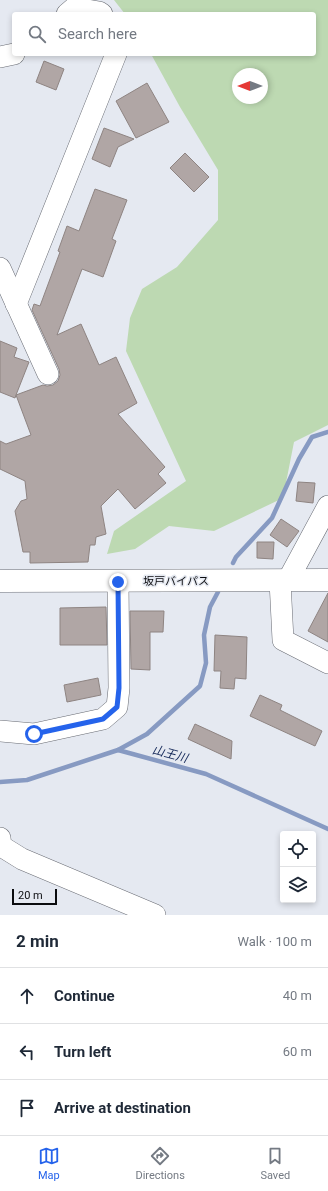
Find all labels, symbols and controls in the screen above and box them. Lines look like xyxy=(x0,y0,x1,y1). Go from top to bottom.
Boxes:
search box xyxy=(12,12,316,56)
icon: search xyxy=(26,23,48,45)
text: Search here xyxy=(58,25,137,43)
north arrow xyxy=(232,68,268,104)
route end xyxy=(109,573,127,591)
street label: 坂戸バイパス xyxy=(143,575,209,588)
route start xyxy=(25,725,43,743)
water label: 山王川 xyxy=(151,743,191,766)
map controls xyxy=(280,831,316,903)
button: locate xyxy=(280,831,316,867)
button: layers xyxy=(280,867,316,903)
scale bar xyxy=(12,887,57,906)
text: 20 m xyxy=(18,889,43,902)
text: 2 min xyxy=(16,931,59,951)
text: Walk · 100 m xyxy=(237,934,312,949)
icon: ahead xyxy=(16,985,38,1007)
text: Continue xyxy=(54,987,115,1005)
text: 40 m xyxy=(283,988,312,1003)
icon: left xyxy=(16,1041,38,1063)
text: Turn left xyxy=(54,1043,111,1061)
text: 60 m xyxy=(283,1044,312,1059)
icon: arrive xyxy=(16,1097,38,1119)
text: Arrive at destination xyxy=(54,1099,191,1117)
tab: Map xyxy=(38,1145,60,1182)
tab: Directions xyxy=(135,1145,185,1182)
tab: Saved xyxy=(260,1145,290,1182)

